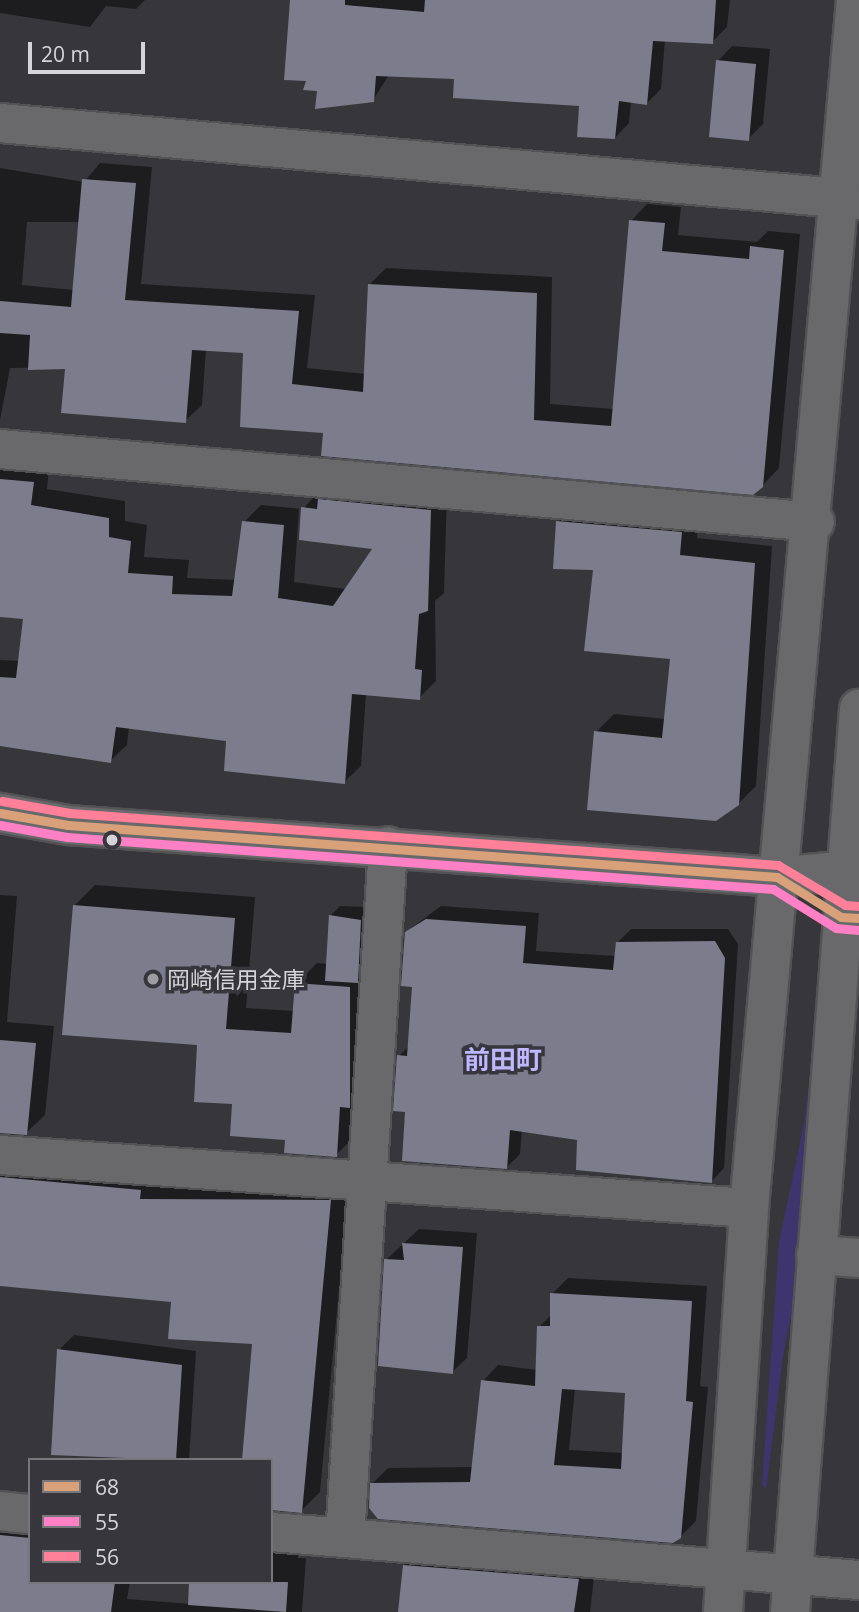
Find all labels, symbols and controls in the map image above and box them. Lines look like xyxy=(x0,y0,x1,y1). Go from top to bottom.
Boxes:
scale bar xyxy=(32,28,149,72)
text: 20 m xyxy=(41,40,90,68)
unlabelled marker xyxy=(105,833,119,847)
place label: 岡崎信用金庫 xyxy=(167,965,305,993)
marker: 岡崎信用金庫 xyxy=(145,971,161,987)
district label: 前田町 xyxy=(464,1044,542,1076)
legend xyxy=(28,1458,273,1584)
text: 68 xyxy=(95,1473,119,1501)
text: 55 xyxy=(95,1508,119,1536)
text: 56 xyxy=(95,1543,119,1571)

